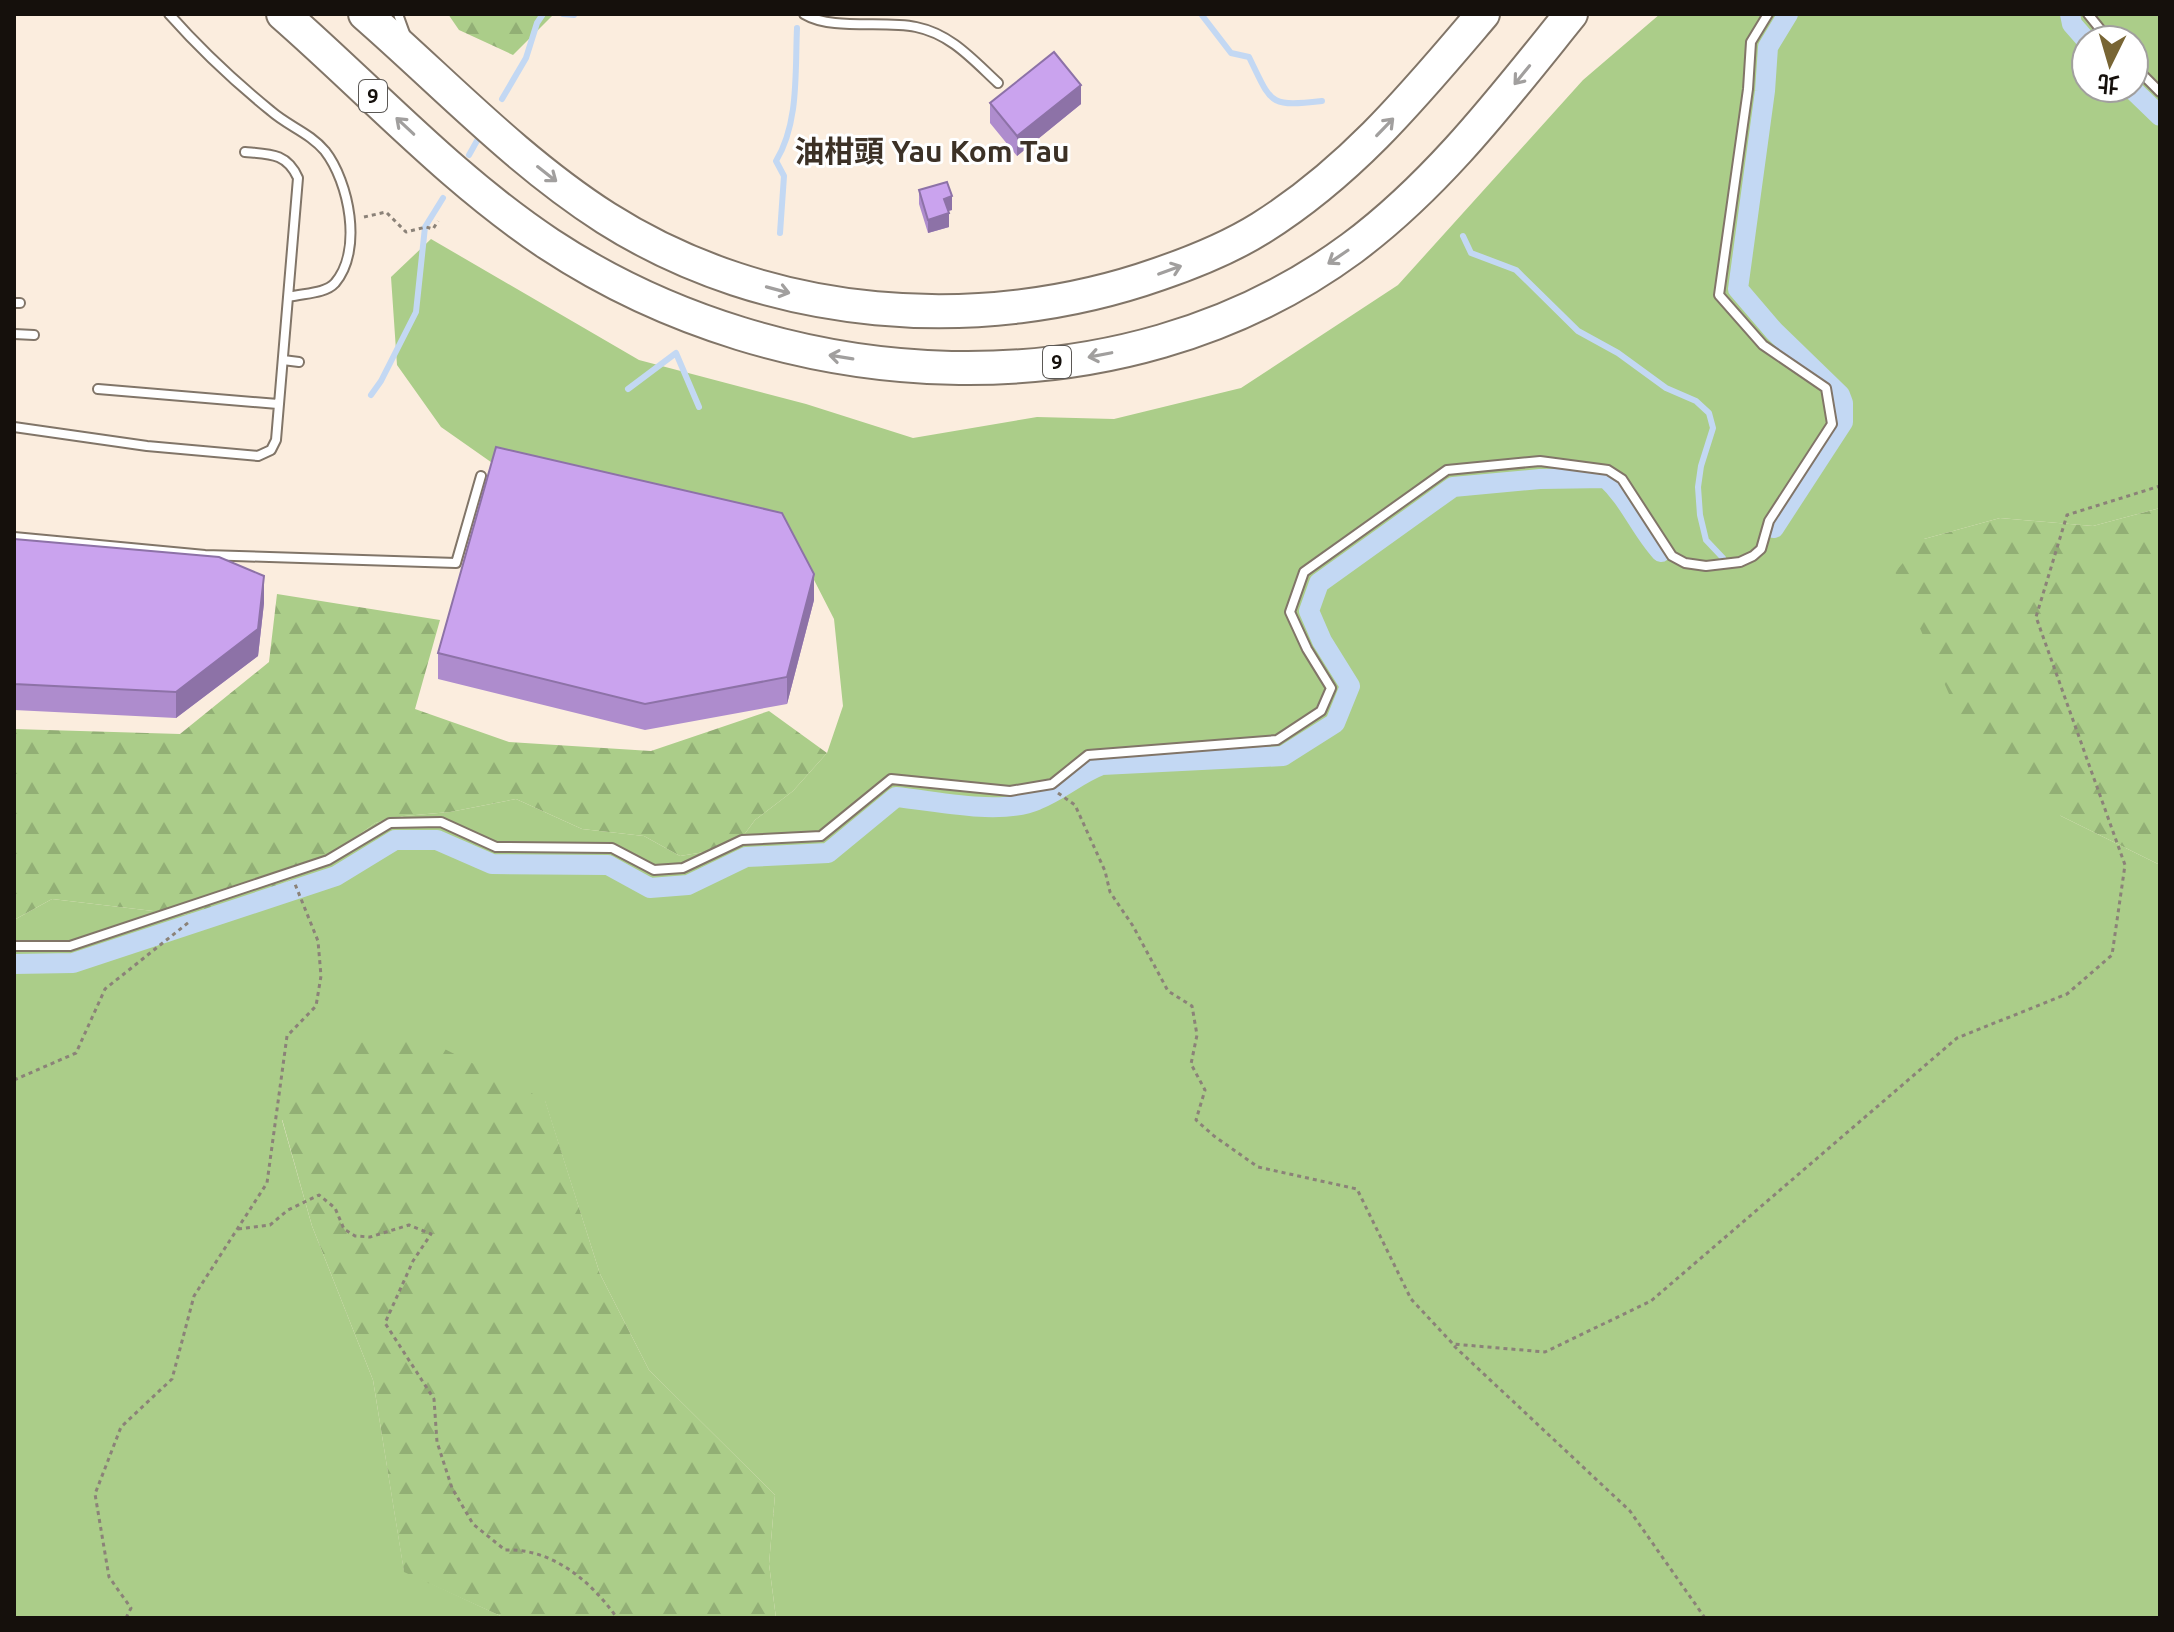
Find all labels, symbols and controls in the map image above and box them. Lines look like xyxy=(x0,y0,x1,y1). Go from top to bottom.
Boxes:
north arrow xyxy=(2070,24,2150,104)
one-way arrow xyxy=(1513,64,1531,84)
text: 北 xyxy=(2096,71,2120,98)
road number: 9 xyxy=(359,80,387,112)
one-way arrow xyxy=(395,117,415,135)
one-way arrow xyxy=(1375,118,1394,137)
district label: 油柑頭 Yau Kom Tau xyxy=(794,134,1070,168)
one-way arrow xyxy=(536,166,557,183)
one-way arrow xyxy=(1328,249,1350,265)
one-way arrow xyxy=(1158,262,1182,276)
one-way arrow xyxy=(764,283,790,298)
road number: 9 xyxy=(1043,346,1071,378)
one-way arrow xyxy=(829,349,854,364)
one-way arrow xyxy=(1087,349,1113,364)

